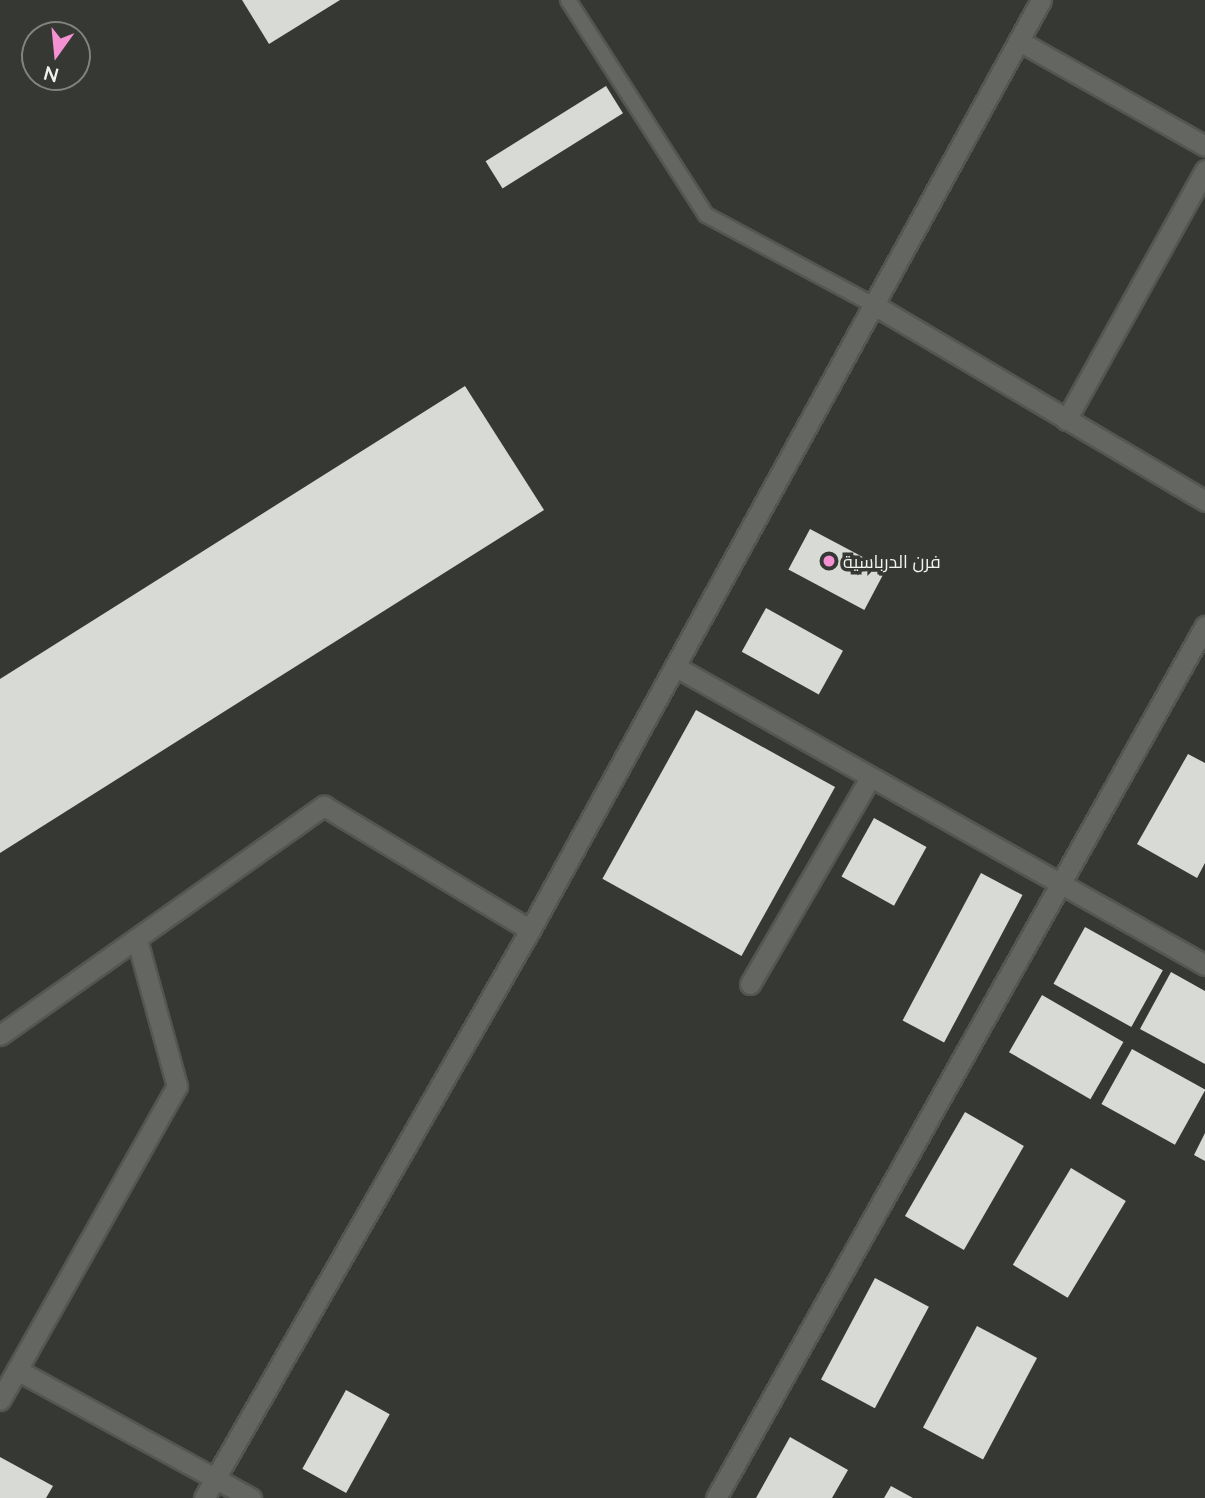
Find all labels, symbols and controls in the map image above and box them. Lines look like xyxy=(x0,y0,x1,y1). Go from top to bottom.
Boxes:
north arrow xyxy=(21,21,91,91)
text: N xyxy=(41,62,61,88)
place label: فرن الدرباسية xyxy=(843,550,941,572)
marker: فرن الدرباسية xyxy=(821,553,837,569)

